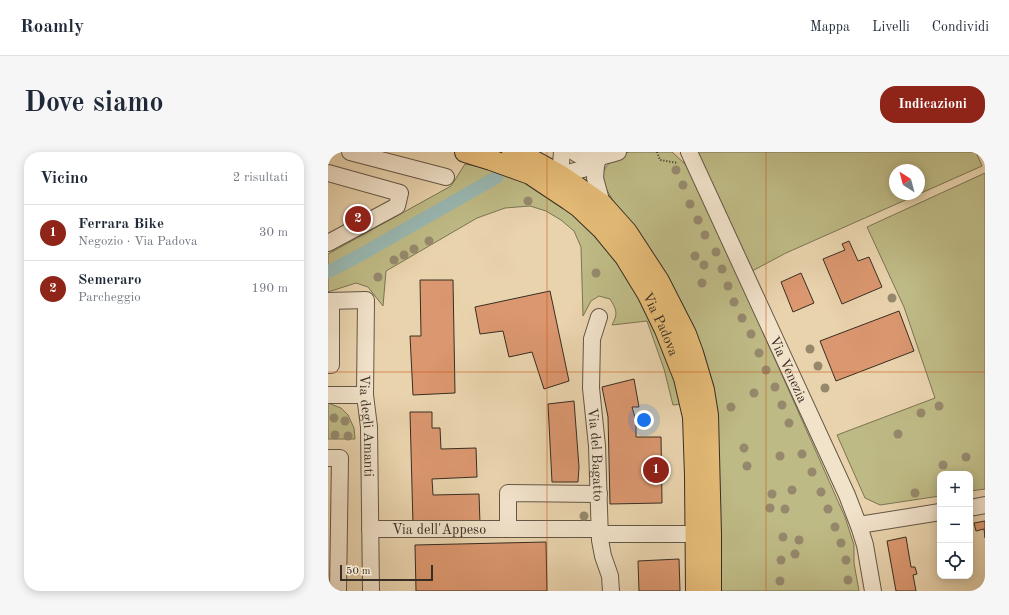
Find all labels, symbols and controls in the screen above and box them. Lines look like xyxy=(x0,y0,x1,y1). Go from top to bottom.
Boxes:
text: Roamly xyxy=(20,18,84,37)
text: Mappa xyxy=(810,20,850,34)
text: Livelli xyxy=(872,20,910,34)
text: Condividi xyxy=(932,20,989,34)
button: Indicazioni xyxy=(880,86,985,123)
text: Dove siamo xyxy=(24,90,164,118)
north arrow xyxy=(889,164,925,200)
text: Vicino xyxy=(40,170,88,187)
text: 2 risultati xyxy=(233,171,288,184)
pin: 2 xyxy=(345,204,371,234)
text: Ferrara Bike xyxy=(78,217,164,232)
text: 1 xyxy=(49,226,57,239)
text: 30 m xyxy=(259,226,288,239)
text: Negozio · Via Padova xyxy=(78,235,197,248)
text: Semeraro xyxy=(78,273,142,288)
text: 2 xyxy=(49,282,57,295)
text: 190 m xyxy=(251,282,288,295)
street label: Via Padova xyxy=(640,290,681,358)
text: Parcheggio xyxy=(78,291,141,304)
street label: Via Venezia xyxy=(767,334,809,405)
street label: Via degli Amanti xyxy=(357,375,376,477)
street label: Via del Bagatto xyxy=(585,407,605,502)
your location xyxy=(634,410,654,430)
pin: 1 xyxy=(643,455,669,485)
map controls xyxy=(937,471,973,579)
button: + xyxy=(937,471,973,507)
button: − xyxy=(937,507,973,543)
street label: Via dell'Appeso xyxy=(392,523,486,537)
button: locate xyxy=(937,543,973,579)
scale bar xyxy=(340,563,433,582)
text: 50 m xyxy=(346,566,371,577)

